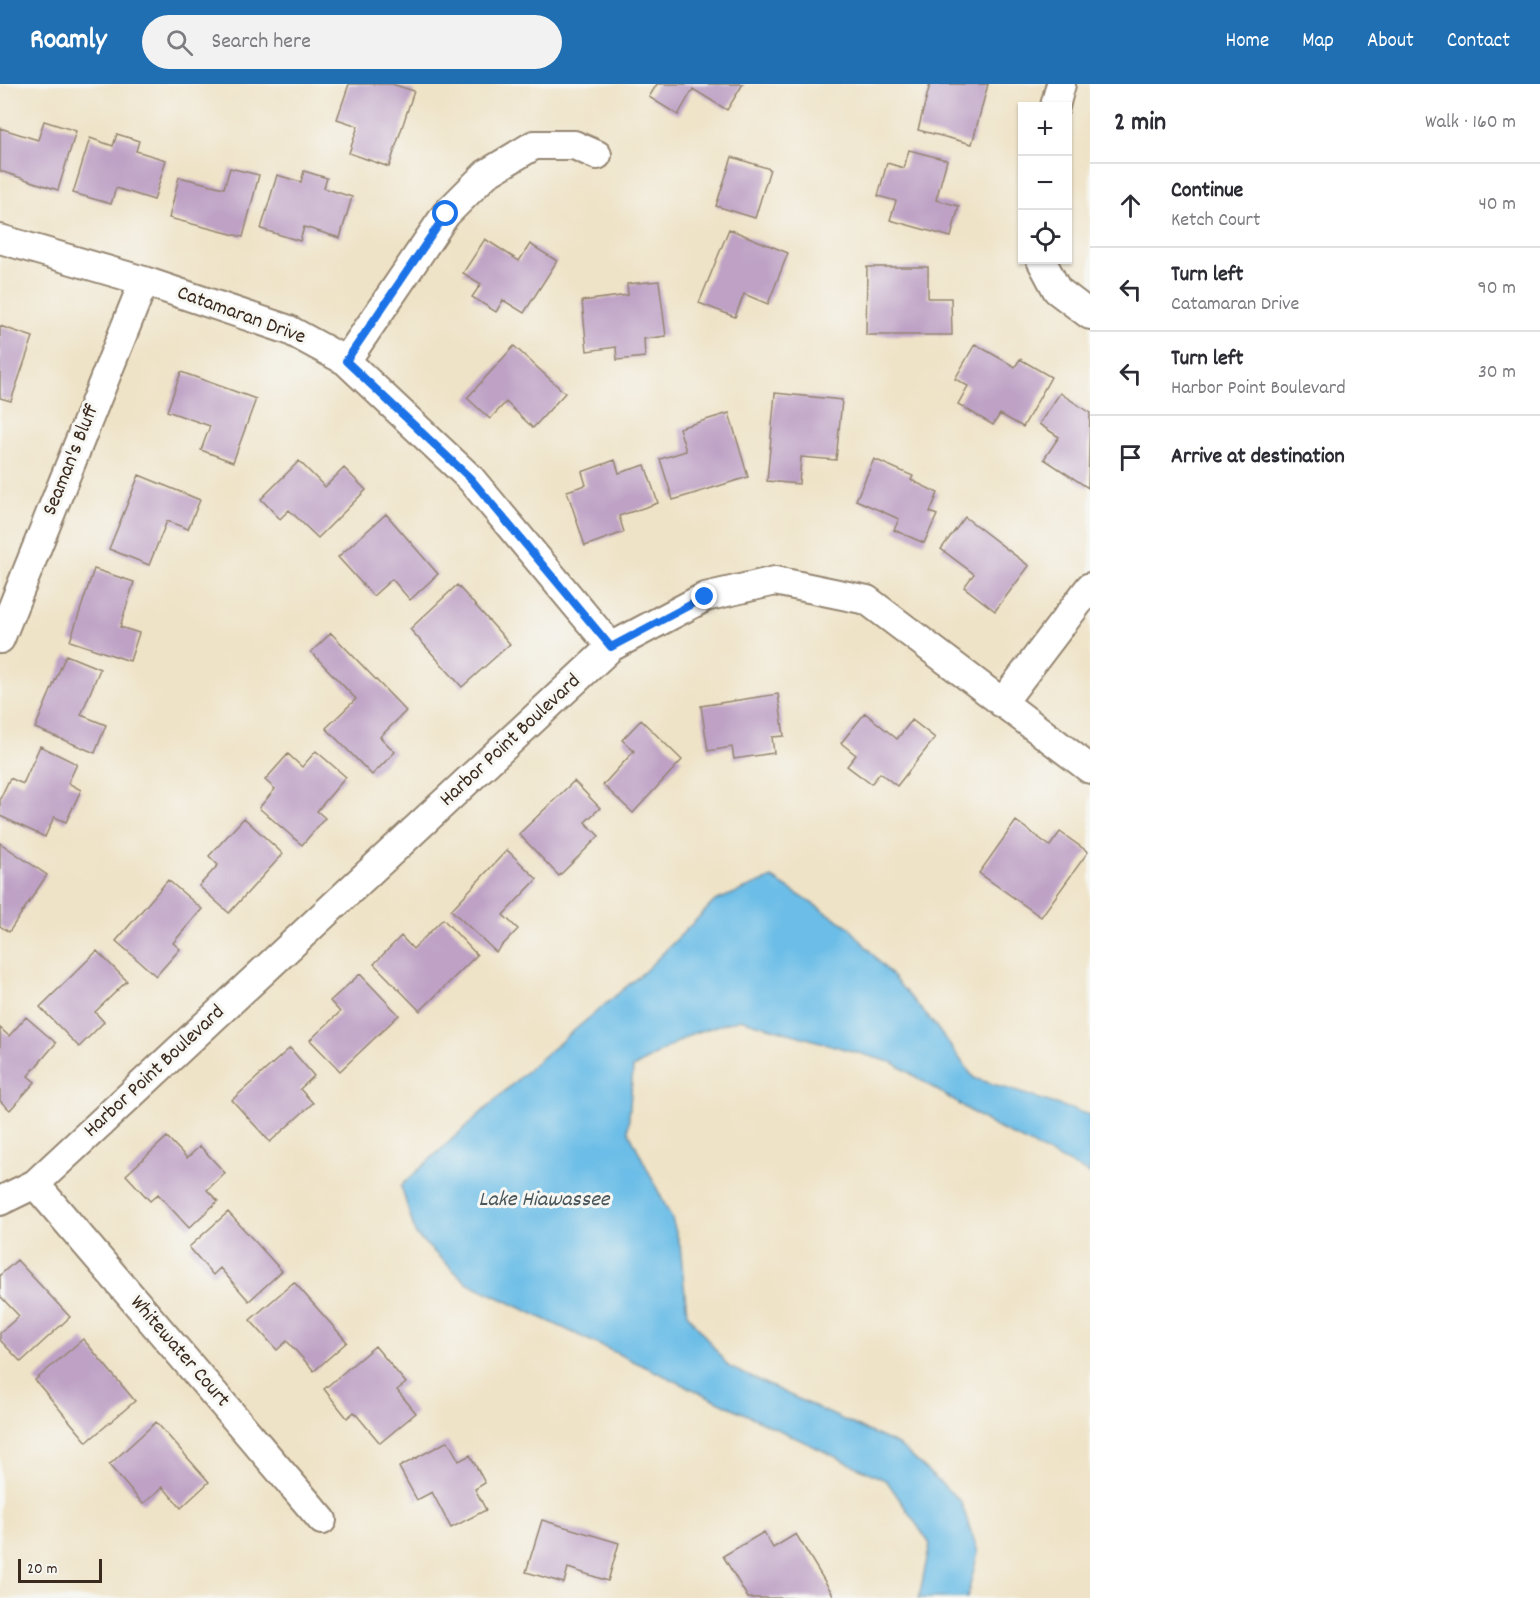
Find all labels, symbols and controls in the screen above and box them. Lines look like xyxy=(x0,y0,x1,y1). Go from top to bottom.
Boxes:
search box xyxy=(142,15,562,69)
text: Roamly xyxy=(30,22,106,62)
icon: search xyxy=(163,26,196,59)
text: Search here xyxy=(211,27,311,58)
text: Home xyxy=(1225,27,1269,57)
text: Map xyxy=(1302,27,1334,57)
text: About xyxy=(1367,27,1414,57)
text: Contact xyxy=(1447,27,1510,57)
map controls xyxy=(1018,102,1072,264)
button: + xyxy=(1018,102,1072,156)
text: 2 min xyxy=(1114,105,1166,142)
text: Walk · 160 m xyxy=(1425,109,1516,137)
button: − xyxy=(1018,156,1072,210)
text: Continue xyxy=(1171,176,1243,207)
icon: ahead xyxy=(1114,189,1147,222)
text: 40 m xyxy=(1478,191,1516,219)
route start xyxy=(432,200,458,226)
text: Ketch Court xyxy=(1171,207,1260,235)
button: locate xyxy=(1018,210,1072,264)
text: Turn left xyxy=(1171,260,1243,291)
icon: left xyxy=(1114,273,1147,306)
text: 90 m xyxy=(1478,275,1516,303)
street label: Catamaran Drive xyxy=(173,279,309,353)
text: Catamaran Drive xyxy=(1171,291,1299,319)
text: Turn left xyxy=(1171,344,1243,375)
icon: left xyxy=(1114,357,1147,390)
text: 30 m xyxy=(1478,359,1516,387)
text: Harbor Point Boulevard xyxy=(1171,375,1346,403)
street label: Seaman's Bluff xyxy=(36,400,108,520)
icon: arrive xyxy=(1114,441,1147,474)
text: Arrive at destination xyxy=(1171,442,1345,473)
route end xyxy=(691,583,717,609)
street label: Harbor Point Boulevard xyxy=(434,668,588,814)
street label: Harbor Point Boulevard xyxy=(78,999,232,1145)
water label: Lake Hiawassee xyxy=(478,1185,611,1216)
street label: Whitewater Court xyxy=(122,1289,236,1415)
scale bar xyxy=(18,1556,102,1584)
text: 20 m xyxy=(27,1558,57,1581)

